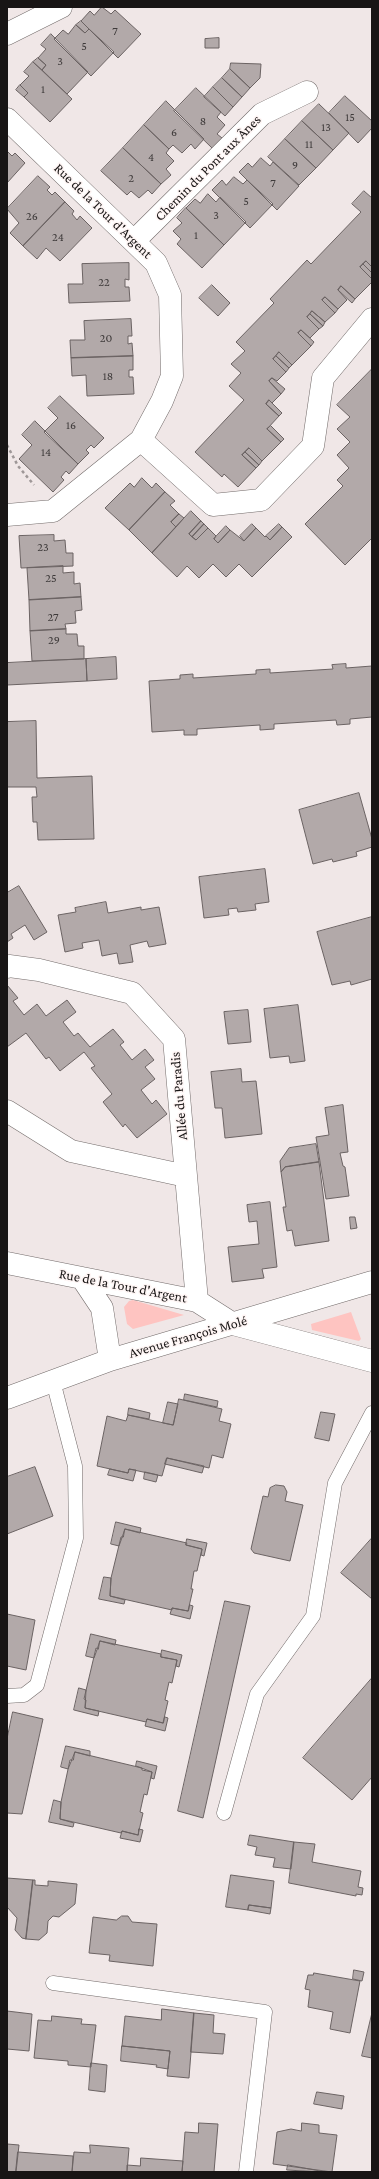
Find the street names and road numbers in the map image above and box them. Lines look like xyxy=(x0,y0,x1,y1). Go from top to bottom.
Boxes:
street label: Chemin du Pont aux Ânes xyxy=(151,111,265,225)
street label: Rue de la Tour d'Argent xyxy=(50,160,156,262)
street label: Allée du Paradis xyxy=(167,1051,191,1141)
street label: Rue de la Tour d'Argent xyxy=(58,1265,188,1307)
street label: Avenue François Molé xyxy=(127,1312,249,1362)

